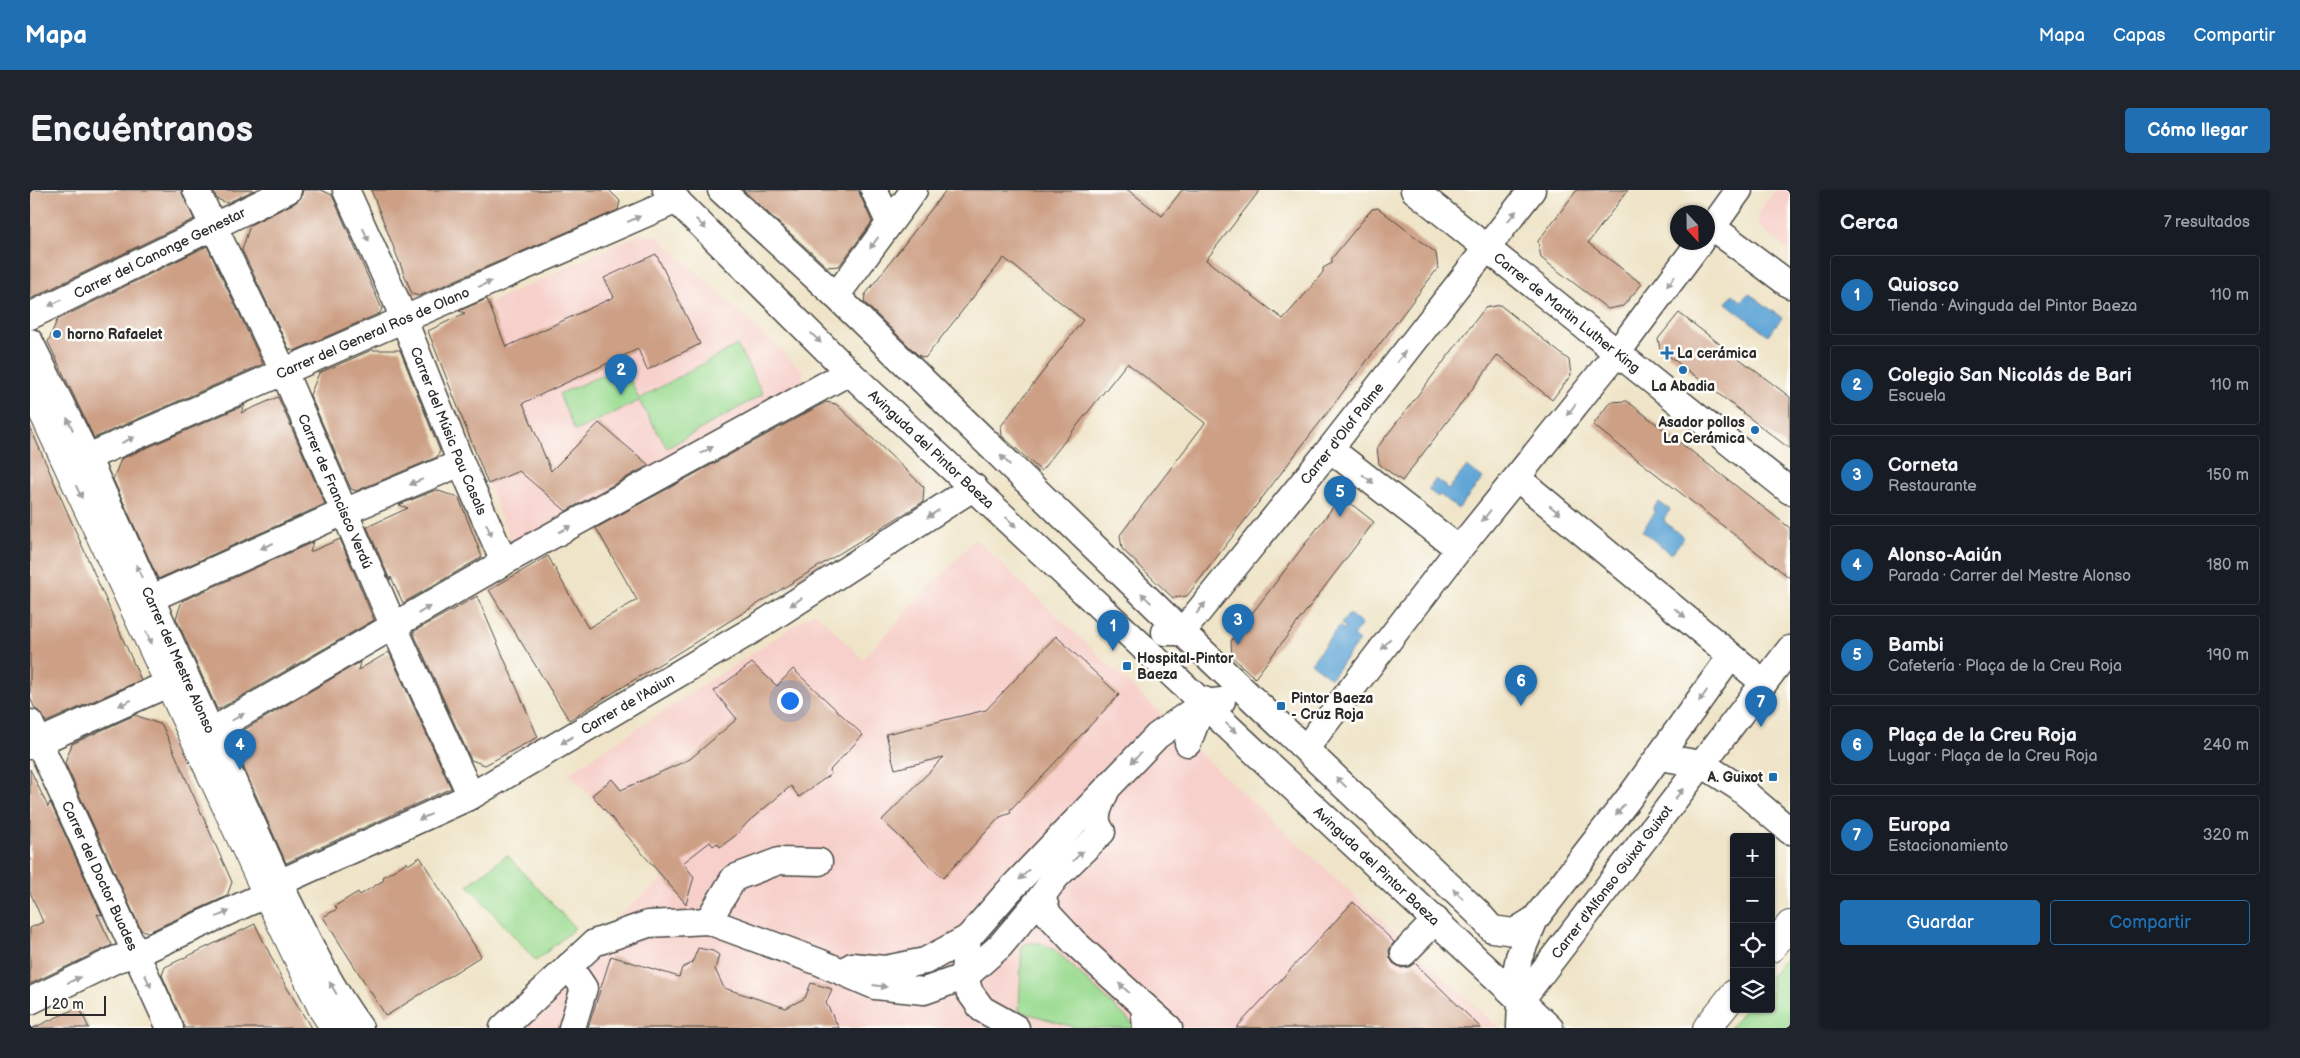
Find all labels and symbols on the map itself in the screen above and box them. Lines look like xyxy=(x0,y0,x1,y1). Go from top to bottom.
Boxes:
street label: Carrer del Canonge Genestar xyxy=(71,203,249,302)
north arrow xyxy=(1670,205,1715,250)
one-way arrow xyxy=(1507,209,1517,222)
one-way arrow xyxy=(627,214,641,222)
one-way arrow xyxy=(695,217,707,229)
one-way arrow xyxy=(362,227,371,242)
one-way arrow xyxy=(869,236,879,250)
street label: Carrer de Martin Luther King xyxy=(1490,249,1644,376)
one-way arrow xyxy=(1666,274,1676,288)
one-way arrow xyxy=(478,280,492,288)
street label: Carrer del General Ros de Olano xyxy=(273,283,472,382)
one-way arrow xyxy=(48,299,63,307)
place label: horno Rafaelet xyxy=(67,326,163,343)
marker: horno Rafaelet xyxy=(51,328,63,340)
one-way arrow xyxy=(810,332,822,344)
street label: Carrer del Músic Pau Casals xyxy=(407,344,491,518)
place label: La cerámica xyxy=(1677,345,1757,362)
marker: La cerámica xyxy=(1661,347,1673,359)
one-way arrow xyxy=(1396,350,1406,364)
pin: 2 xyxy=(605,354,637,395)
marker: La Abadia xyxy=(1677,364,1689,376)
place label: La Abadia xyxy=(1651,378,1715,395)
street label: Carrer d'Olof Palme xyxy=(1296,379,1387,488)
street label: Avinguda del Pintor Baeza xyxy=(865,386,998,512)
one-way arrow xyxy=(1566,403,1577,416)
street label: Carrer de Francisco Verdú xyxy=(295,411,376,571)
place label: Asador pollos La Cerámica xyxy=(1658,414,1745,447)
one-way arrow xyxy=(66,416,75,431)
marker: Asador pollos La Cerámica xyxy=(1749,424,1761,436)
one-way arrow xyxy=(121,435,135,443)
one-way arrow xyxy=(700,446,715,454)
one-way arrow xyxy=(999,454,1011,466)
one-way arrow xyxy=(1361,474,1375,484)
pin: 5 xyxy=(1324,476,1356,517)
one-way arrow xyxy=(408,478,423,486)
one-way arrow xyxy=(75,485,83,499)
one-way arrow xyxy=(1548,504,1561,515)
one-way arrow xyxy=(926,509,939,518)
one-way arrow xyxy=(1481,509,1492,522)
one-way arrow xyxy=(1004,516,1016,528)
one-way arrow xyxy=(486,523,494,537)
one-way arrow xyxy=(558,525,572,533)
one-way arrow xyxy=(260,543,274,551)
one-way arrow xyxy=(134,564,142,578)
street label: Carrer del Mestre Alonso xyxy=(138,584,219,736)
one-way arrow xyxy=(1141,592,1153,604)
one-way arrow xyxy=(790,597,803,607)
one-way arrow xyxy=(1196,601,1207,614)
pin: 3 xyxy=(1222,604,1254,645)
one-way arrow xyxy=(418,605,431,614)
one-way arrow xyxy=(1673,608,1686,619)
pin: 1 xyxy=(1097,610,1129,651)
one-way arrow xyxy=(146,631,154,645)
one-way arrow xyxy=(1381,637,1391,651)
place label: Hospital-Pintor Baeza xyxy=(1137,650,1234,683)
marker: Hospital-Pintor Baeza xyxy=(1121,660,1133,672)
pin: 6 xyxy=(1505,665,1537,706)
street label: Carrer de l'Aaiun xyxy=(578,670,677,738)
pin: 7 xyxy=(1745,686,1777,727)
your location xyxy=(777,688,803,714)
one-way arrow xyxy=(1698,689,1708,702)
place label: Pintor Baeza - Cruz Roja xyxy=(1291,690,1373,723)
one-way arrow xyxy=(118,699,132,707)
marker: Pintor Baeza - Cruz Roja xyxy=(1275,700,1287,712)
one-way arrow xyxy=(230,713,245,721)
one-way arrow xyxy=(1225,723,1238,734)
pin: 4 xyxy=(224,729,256,770)
one-way arrow xyxy=(561,735,574,744)
one-way arrow xyxy=(1130,751,1142,763)
place label: A. Guixot xyxy=(1706,769,1763,786)
marker: A. Guixot xyxy=(1767,771,1779,783)
one-way arrow xyxy=(1335,776,1347,788)
one-way arrow xyxy=(1673,788,1684,801)
street label: Carrer del Doctor Buades xyxy=(58,798,142,953)
street label: Carrer d'Alfonso Guixot Guixot xyxy=(1548,801,1676,962)
street label: Avinguda del Pintor Baeza xyxy=(1310,803,1443,929)
one-way arrow xyxy=(1614,804,1625,817)
one-way arrow xyxy=(418,814,432,822)
one-way arrow xyxy=(1072,850,1084,862)
one-way arrow xyxy=(1018,869,1030,881)
one-way arrow xyxy=(1452,888,1464,900)
one-way arrow xyxy=(216,910,230,918)
one-way arrow xyxy=(145,974,153,988)
one-way arrow xyxy=(67,975,81,983)
one-way arrow xyxy=(329,981,338,994)
one-way arrow xyxy=(873,982,889,990)
one-way arrow xyxy=(1119,982,1131,994)
scale bar xyxy=(45,993,106,1016)

